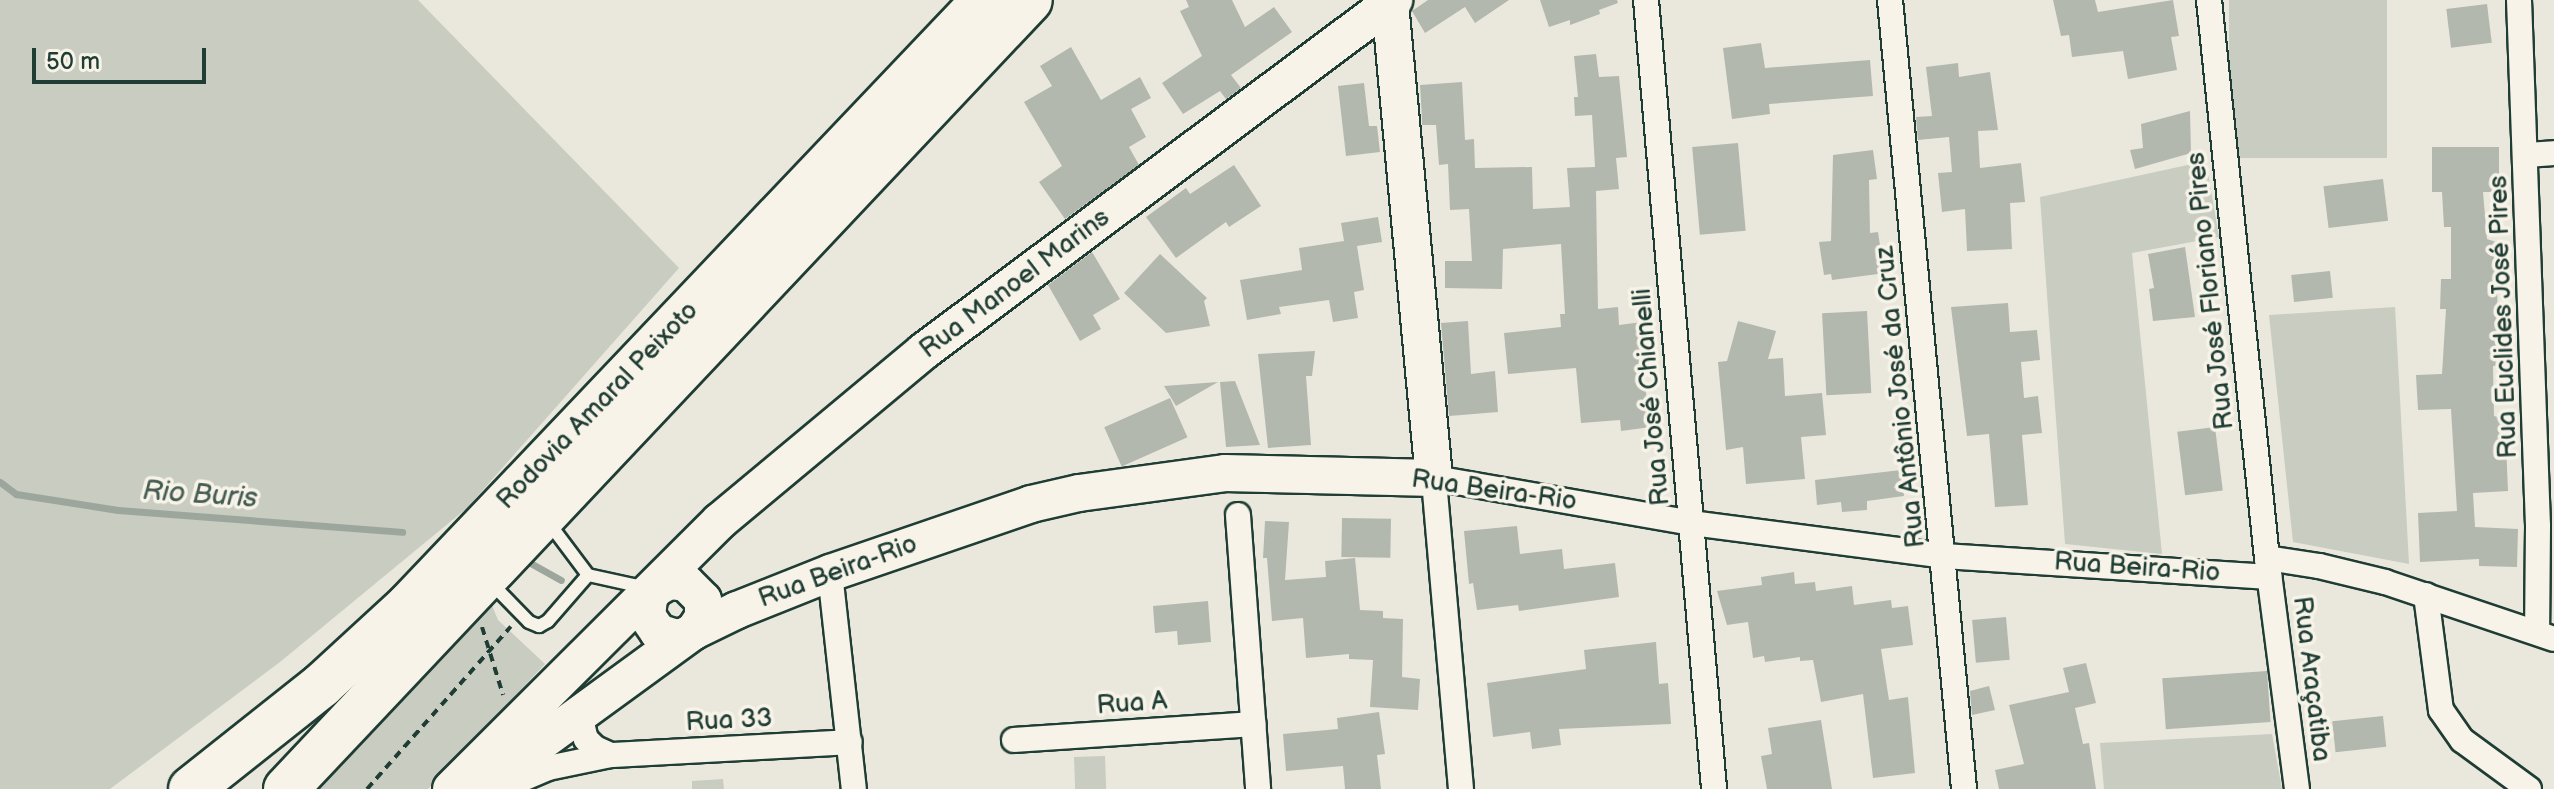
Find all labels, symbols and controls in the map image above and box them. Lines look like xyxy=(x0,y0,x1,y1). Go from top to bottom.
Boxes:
scale bar xyxy=(36,32,210,82)
text: 50 m xyxy=(46,47,100,76)
street label: Rua José Floriano Pires xyxy=(2181,150,2241,432)
street label: Rua Euclides José Pires xyxy=(2483,174,2525,460)
street label: Rua Manoel Marins xyxy=(914,202,1116,366)
street label: Rua Antônio José da Cruz xyxy=(1870,244,1932,550)
street label: Rua José Chianelli xyxy=(1627,286,1677,508)
street label: Rodovia Amaral Peixoto xyxy=(491,296,705,516)
street label: Rua Beira-Rio xyxy=(1409,464,1579,518)
water label: Rio Buris xyxy=(141,474,259,516)
street label: Rua Beira-Rio xyxy=(754,529,922,615)
street label: Rua Beira-Rio xyxy=(2053,547,2221,589)
street label: Rua Araçatiba xyxy=(2285,595,2337,763)
street label: Rua A xyxy=(1096,686,1168,722)
street label: Rua 33 xyxy=(685,703,773,739)

